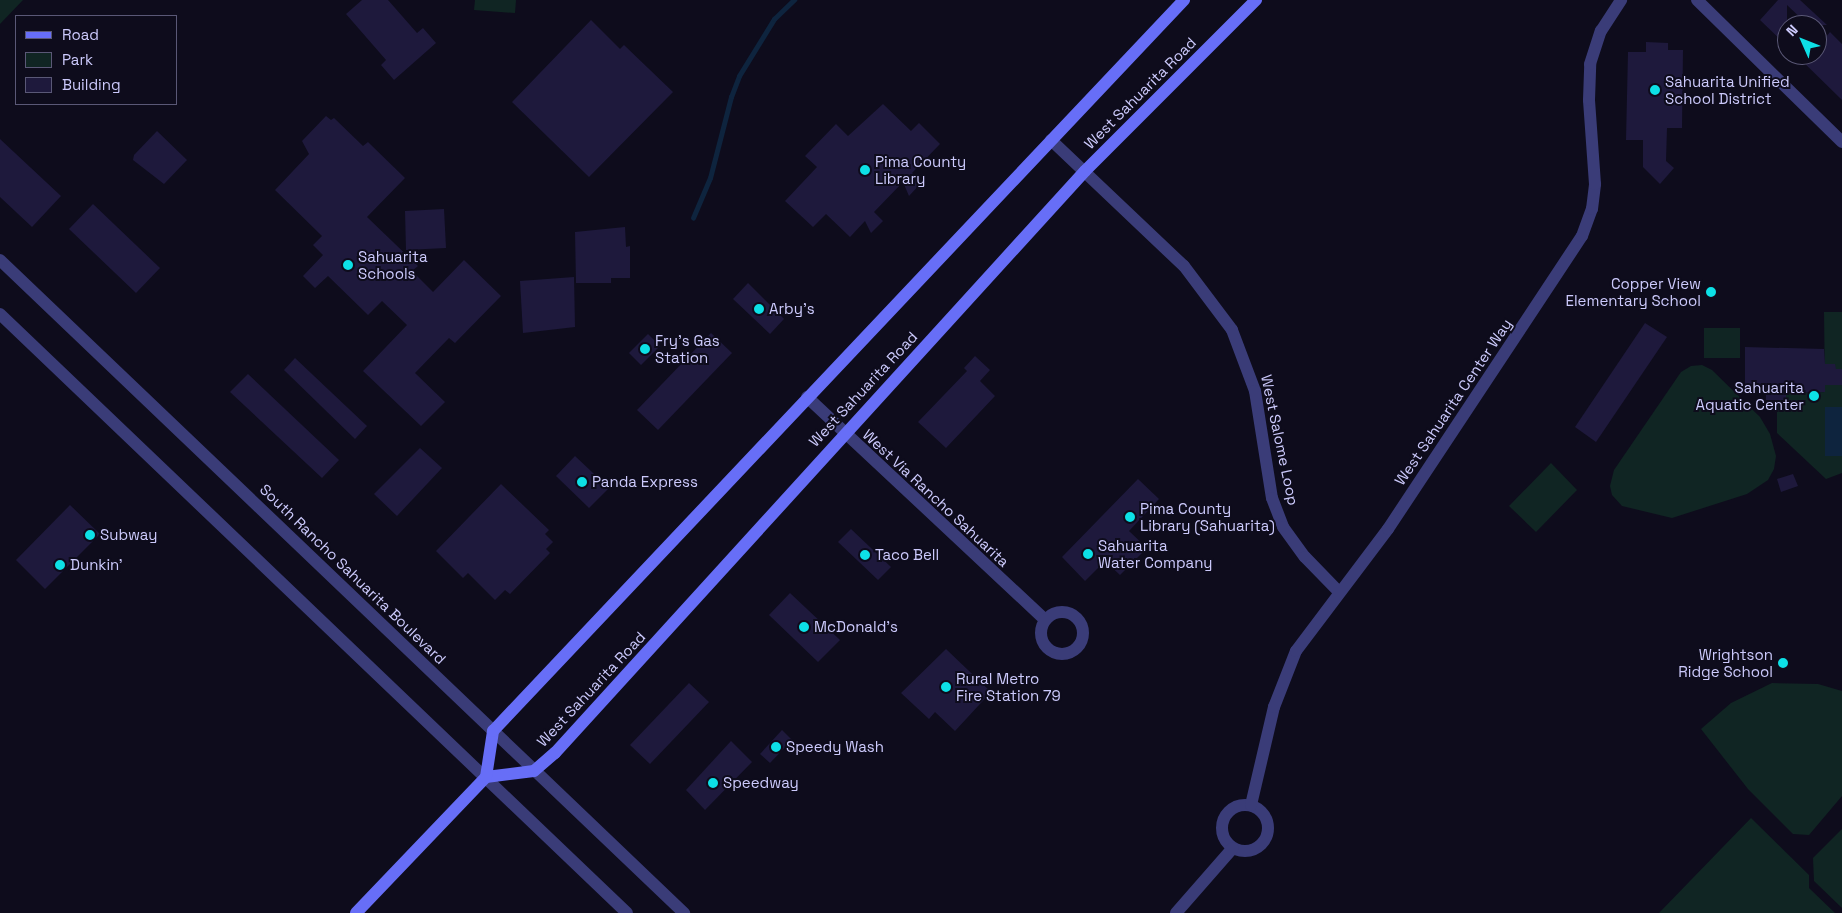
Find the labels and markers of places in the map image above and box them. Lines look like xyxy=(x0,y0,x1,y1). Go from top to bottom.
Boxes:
place label: Sahuarita Unified School District xyxy=(1665,72,1790,107)
marker: Sahuarita Unified School District xyxy=(1649,84,1661,96)
place label: Pima County Library xyxy=(875,152,966,187)
marker: Pima County Library xyxy=(859,164,871,176)
place label: Sahuarita Schools xyxy=(358,247,428,282)
marker: Sahuarita Schools xyxy=(342,259,354,271)
place label: Copper View Elementary School xyxy=(1565,274,1701,309)
marker: Copper View Elementary School xyxy=(1705,286,1717,298)
place label: Arby's xyxy=(769,300,815,318)
marker: Arby's xyxy=(753,303,765,315)
place label: Fry's Gas Station xyxy=(655,331,720,366)
marker: Fry's Gas Station xyxy=(639,343,651,355)
place label: Sahuarita Aquatic Center xyxy=(1696,378,1804,413)
marker: Sahuarita Aquatic Center xyxy=(1808,390,1820,402)
place label: Panda Express xyxy=(592,473,698,491)
marker: Panda Express xyxy=(576,476,588,488)
place label: Pima County Library (Sahuarita) xyxy=(1140,499,1275,534)
marker: Pima County Library (Sahuarita) xyxy=(1124,511,1136,523)
place label: Subway xyxy=(100,526,157,544)
marker: Subway xyxy=(84,529,96,541)
place label: Sahuarita Water Company xyxy=(1098,536,1212,571)
place label: Taco Bell xyxy=(875,546,939,564)
marker: Sahuarita Water Company xyxy=(1082,548,1094,560)
marker: Taco Bell xyxy=(859,549,871,561)
place label: Dunkin' xyxy=(70,556,123,574)
marker: Dunkin' xyxy=(54,559,66,571)
place label: McDonald's xyxy=(814,618,898,636)
marker: McDonald's xyxy=(798,621,810,633)
place label: Wrightson Ridge School xyxy=(1678,645,1773,680)
marker: Wrightson Ridge School xyxy=(1777,657,1789,669)
place label: Rural Metro Fire Station 79 xyxy=(956,669,1061,704)
marker: Rural Metro Fire Station 79 xyxy=(940,681,952,693)
place label: Speedy Wash xyxy=(786,738,884,756)
marker: Speedy Wash xyxy=(770,741,782,753)
place label: Speedway xyxy=(723,774,799,792)
marker: Speedway xyxy=(707,777,719,789)

